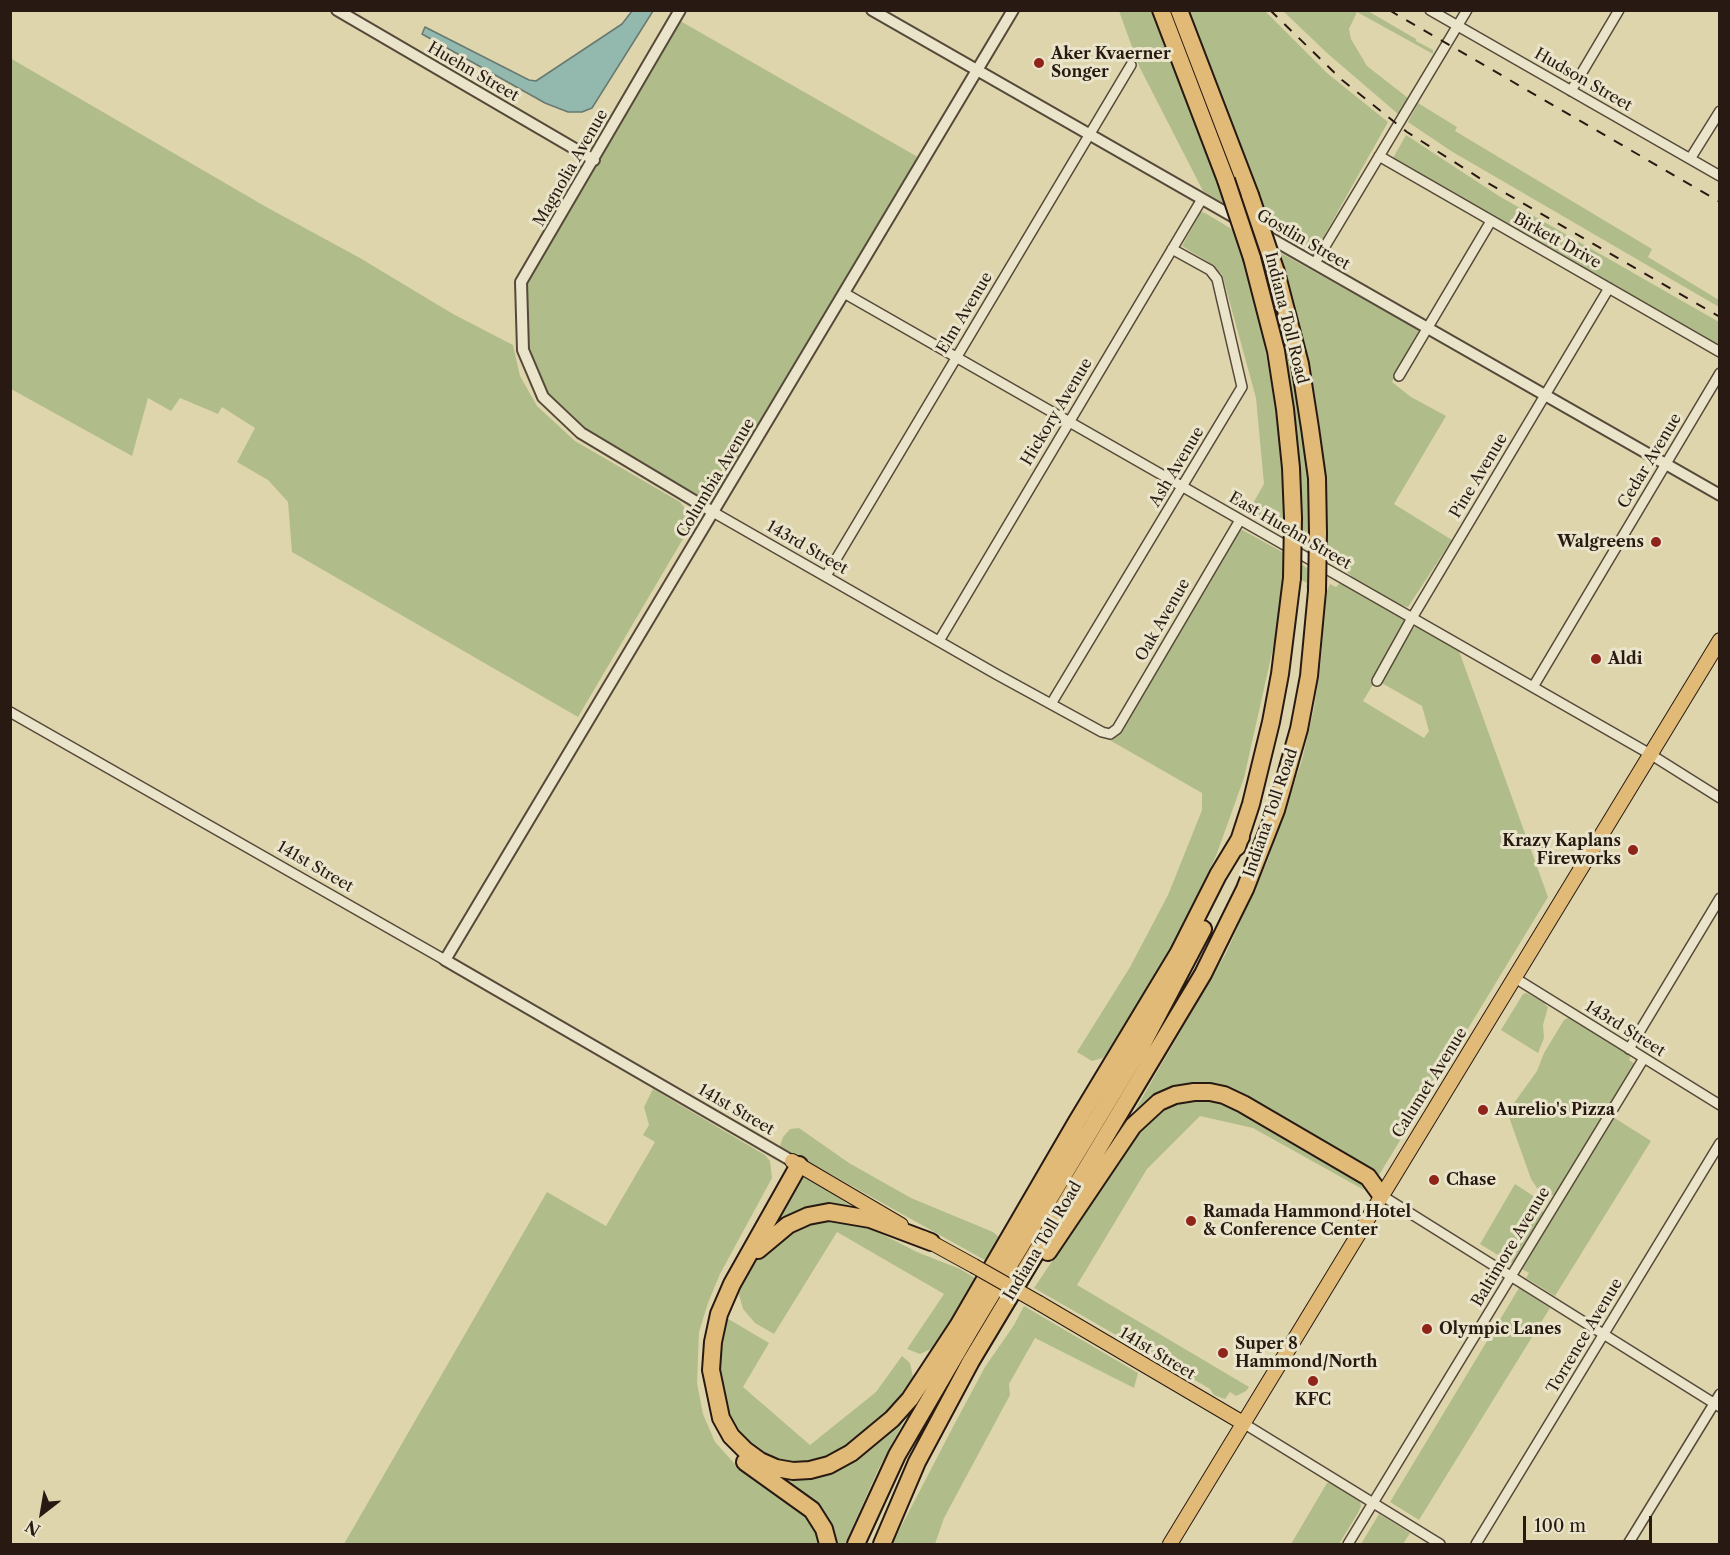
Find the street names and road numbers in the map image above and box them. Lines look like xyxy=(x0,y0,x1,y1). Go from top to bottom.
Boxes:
street label: Huehn Street xyxy=(424,38,522,106)
street label: Hudson Street xyxy=(1531,44,1635,116)
street label: Magnolia Avenue xyxy=(530,106,612,230)
street label: Gostlin Street xyxy=(1253,206,1353,274)
street label: Birkett Drive xyxy=(1510,209,1604,273)
street label: Indiana Toll Road xyxy=(1260,250,1312,386)
street label: Elm Avenue xyxy=(933,269,997,357)
street label: Hickory Avenue xyxy=(1017,355,1097,469)
street label: Cedar Avenue xyxy=(1614,410,1686,512)
street label: Columbia Avenue xyxy=(673,415,759,541)
street label: Ash Avenue xyxy=(1146,423,1208,511)
street label: Pine Avenue xyxy=(1446,430,1512,522)
street label: East Huehn Street xyxy=(1225,488,1355,574)
street label: 143rd Street xyxy=(763,517,851,579)
street label: Oak Avenue xyxy=(1132,575,1194,665)
street label: Indiana Toll Road xyxy=(1240,746,1302,880)
street label: 141st Street xyxy=(273,837,357,897)
street label: 143rd Street xyxy=(1581,997,1669,1061)
street label: Calumet Avenue xyxy=(1388,1024,1472,1142)
street label: 141st Street xyxy=(694,1080,778,1140)
street label: Indiana Toll Road xyxy=(1000,1178,1086,1304)
street label: Baltimore Avenue xyxy=(1468,1184,1554,1310)
street label: Torrence Avenue xyxy=(1543,1275,1627,1397)
street label: 141st Street xyxy=(1116,1324,1198,1384)

